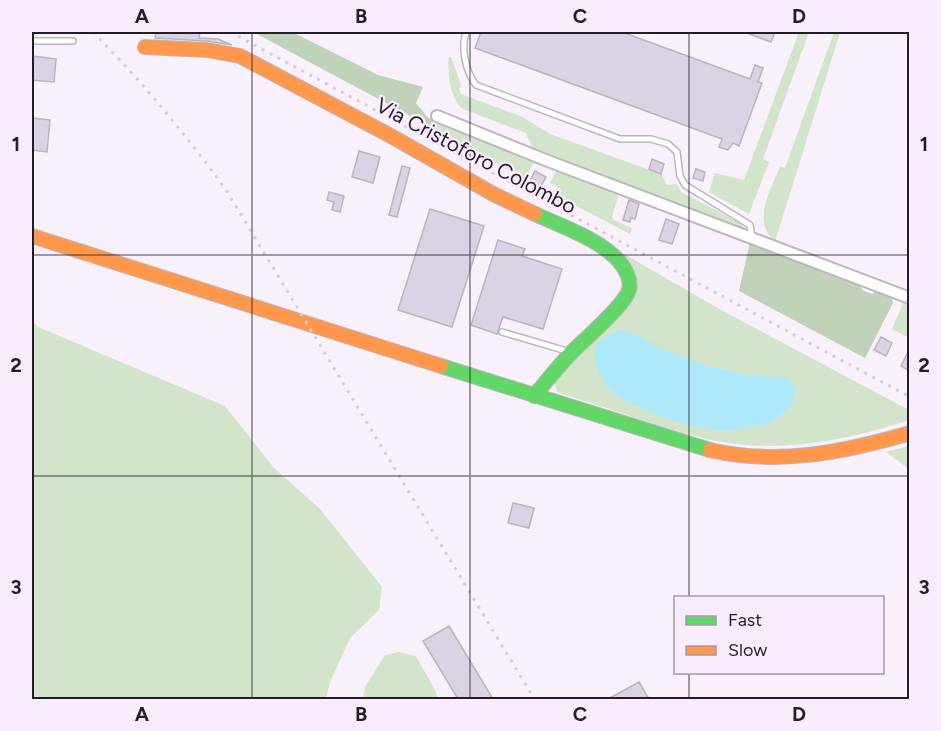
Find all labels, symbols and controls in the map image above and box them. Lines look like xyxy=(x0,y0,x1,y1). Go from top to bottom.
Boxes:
text: A xyxy=(135,4,150,28)
text: B xyxy=(355,4,367,28)
text: C xyxy=(573,4,587,28)
text: D xyxy=(792,4,806,28)
street label: Via Cristoforo Colombo xyxy=(372,92,581,219)
text: 1 xyxy=(12,132,20,156)
text: 1 xyxy=(920,132,928,156)
text: 2 xyxy=(10,353,22,377)
text: 2 xyxy=(918,353,930,377)
text: 3 xyxy=(10,575,22,599)
text: 3 xyxy=(918,575,930,599)
legend xyxy=(674,596,884,674)
text: Fast xyxy=(728,609,762,631)
text: Slow xyxy=(728,639,767,661)
text: A xyxy=(135,702,150,726)
text: B xyxy=(355,702,367,726)
text: C xyxy=(573,702,587,726)
text: D xyxy=(792,702,806,726)

